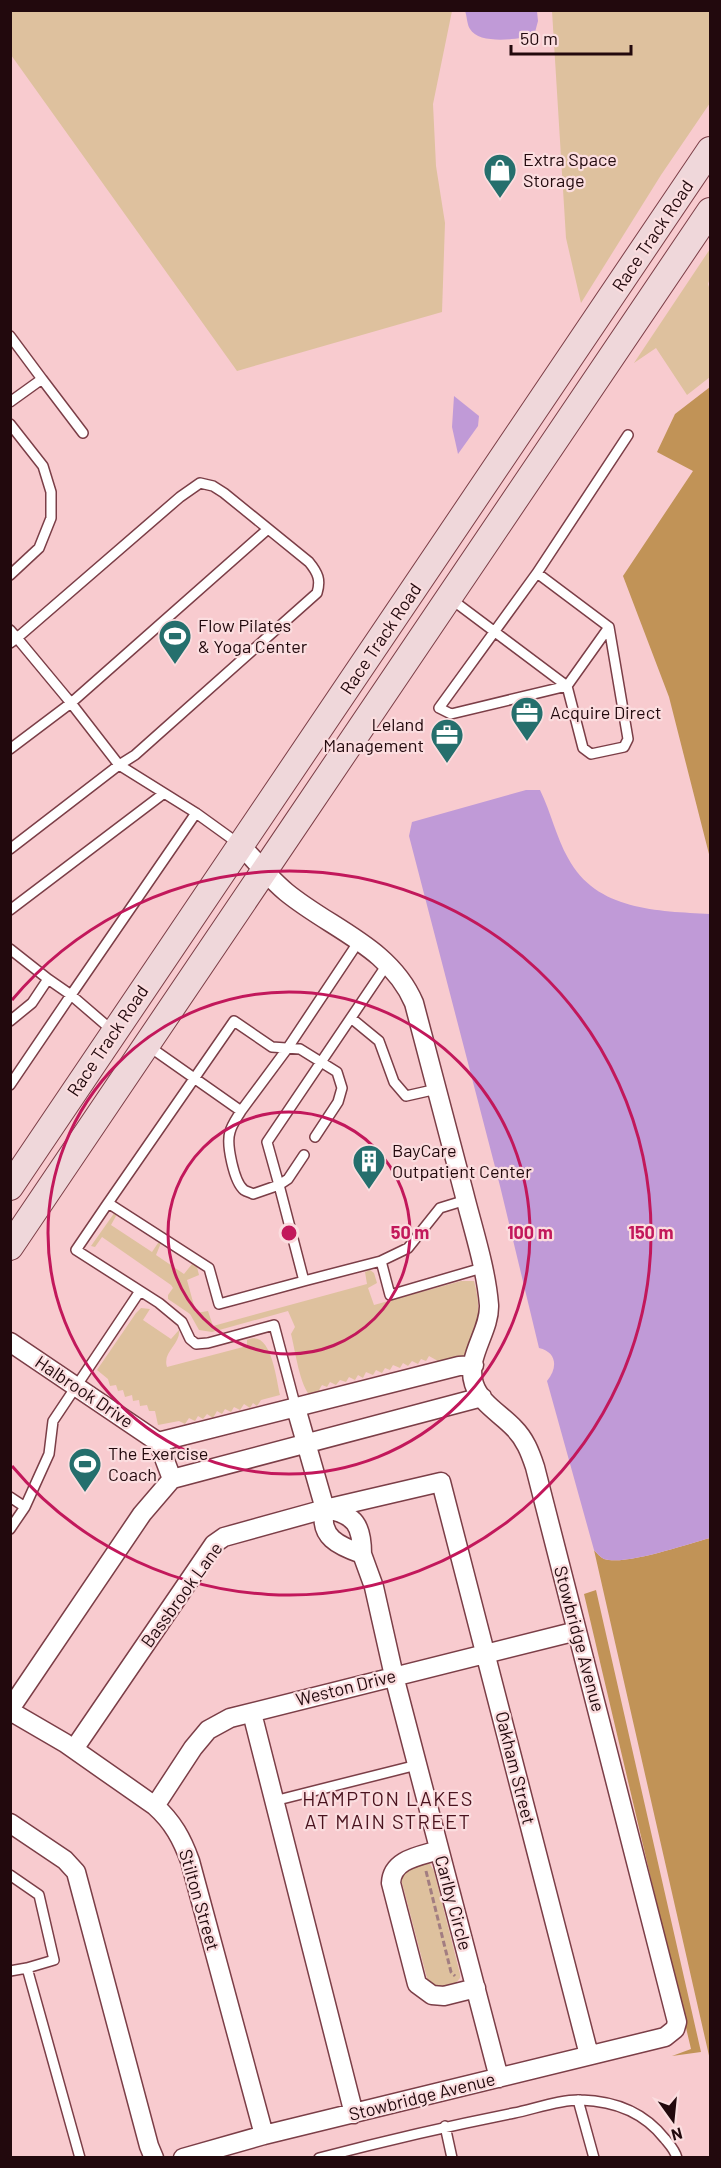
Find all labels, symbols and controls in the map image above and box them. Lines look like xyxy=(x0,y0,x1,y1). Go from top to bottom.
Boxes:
scale bar xyxy=(511,18,631,56)
text: 50 m xyxy=(520,27,558,49)
place label: Extra Space Storage xyxy=(523,148,617,191)
shop icon: Extra Space Storage xyxy=(482,152,518,199)
street label: Race Track Road xyxy=(607,176,697,295)
street label: Race Track Road xyxy=(335,579,425,698)
place label: Flow Pilates & Yoga Center xyxy=(198,614,308,657)
sports icon: Flow Pilates & Yoga Center xyxy=(157,618,193,665)
office icon: Acquire Direct xyxy=(509,695,545,742)
place label: Acquire Direct xyxy=(550,701,662,723)
place label: Leland Management xyxy=(323,713,424,756)
office icon: Leland Management xyxy=(429,717,465,764)
street label: Race Track Road xyxy=(62,981,152,1100)
place label: BayCare Outpatient Center xyxy=(392,1139,532,1182)
building icon: BayCare Outpatient Center xyxy=(351,1143,387,1190)
text: 50 m xyxy=(391,1221,429,1243)
text: 100 m xyxy=(507,1221,553,1243)
text: 150 m xyxy=(629,1221,673,1243)
centre of rings xyxy=(279,1223,299,1243)
street label: Halbrook Drive xyxy=(31,1350,138,1432)
place label: The Exercise Coach xyxy=(108,1442,208,1485)
sports icon: The Exercise Coach xyxy=(67,1446,103,1493)
street label: Bassbrook Lane xyxy=(136,1538,227,1651)
street label: Stowbridge Avenue xyxy=(550,1563,610,1714)
street label: Weston Drive xyxy=(293,1664,398,1710)
street label: Oakham Street xyxy=(491,1709,541,1827)
district label: HAMPTON LAKES AT MAIN STREET xyxy=(302,1786,474,1833)
street label: Stilton Street xyxy=(175,1847,225,1953)
street label: Carlby Circle xyxy=(431,1853,477,1953)
street label: Stowbridge Avenue xyxy=(346,2067,497,2125)
north arrow xyxy=(643,2090,703,2150)
text: N xyxy=(669,2124,685,2146)

